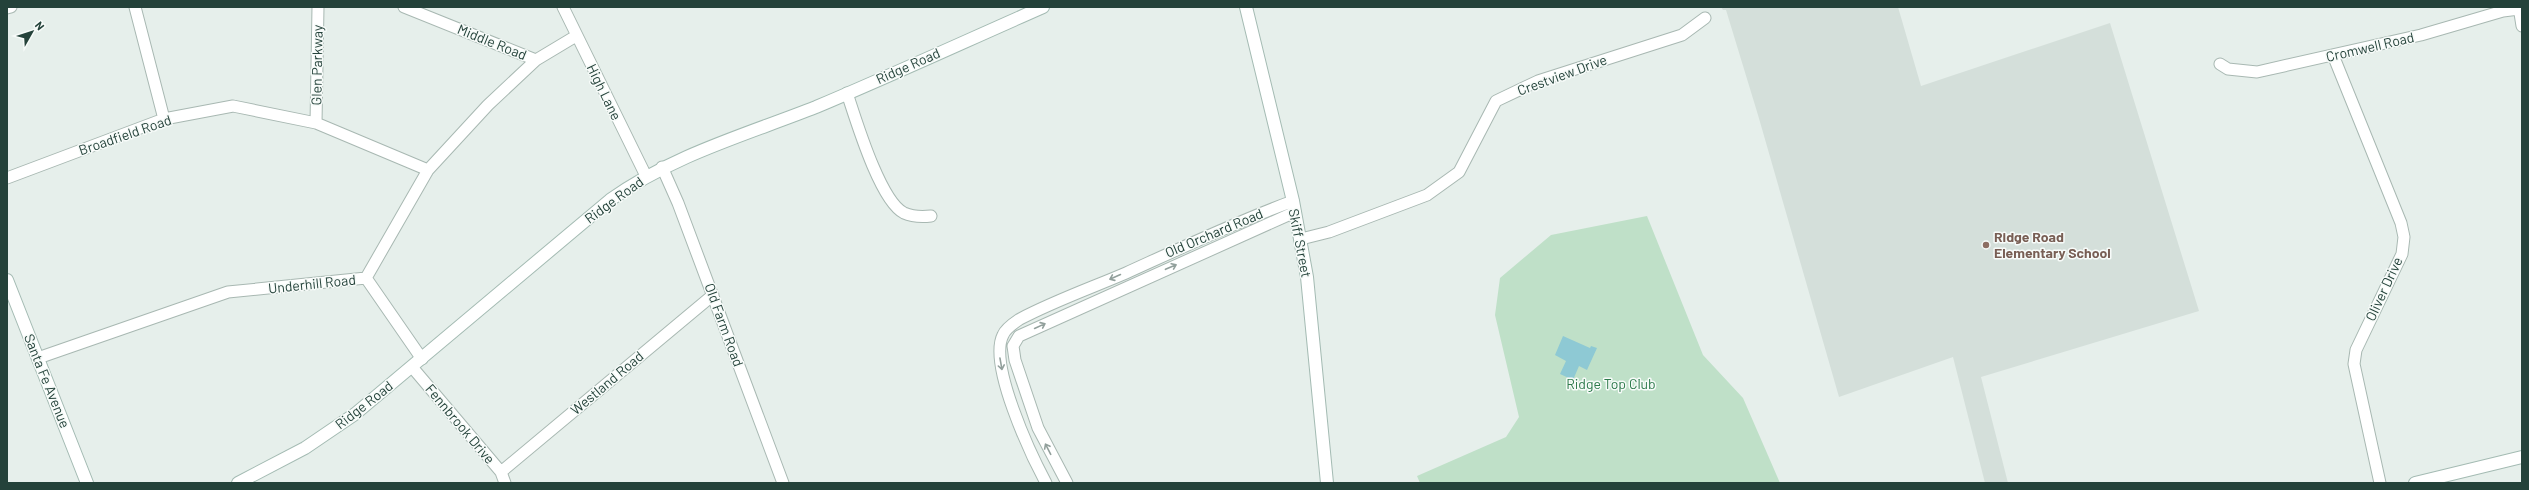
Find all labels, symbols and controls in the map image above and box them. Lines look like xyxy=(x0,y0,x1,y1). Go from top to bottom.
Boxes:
north arrow xyxy=(12,12,52,52)
text: N xyxy=(33,18,48,32)
street label: Middle Road xyxy=(455,20,529,63)
street label: Glen Parkway xyxy=(307,24,326,105)
street label: Cromwell Road xyxy=(2324,28,2416,65)
street label: Ridge Road xyxy=(873,44,943,87)
street label: Crestview Drive xyxy=(1515,50,1609,99)
street label: High Lane xyxy=(584,61,625,123)
street label: Broadfield Road xyxy=(76,111,173,158)
street label: Ridge Road xyxy=(581,173,646,227)
street label: Old Orchard Road xyxy=(1162,204,1265,261)
street label: Skiff Street xyxy=(1285,207,1315,279)
place label: Ridge Road Elementary School xyxy=(1994,228,2111,261)
marker: Ridge Road Elementary School xyxy=(1981,240,1991,250)
street label: Oliver Drive xyxy=(2361,254,2406,323)
one-way arrow xyxy=(1165,263,1177,271)
street label: Underhill Road xyxy=(267,270,357,297)
one-way arrow xyxy=(1110,274,1122,281)
street label: Old Farm Road xyxy=(702,281,747,369)
one-way arrow xyxy=(1033,322,1045,329)
street label: Santa Fe Avenue xyxy=(21,331,74,430)
street label: Westland Road xyxy=(567,347,647,418)
one-way arrow xyxy=(997,358,1005,371)
park label: Ridge Top Club xyxy=(1566,375,1656,392)
street label: Ridge Road xyxy=(331,377,396,432)
street label: Fennbrook Drive xyxy=(422,380,499,467)
one-way arrow xyxy=(1043,443,1051,455)

